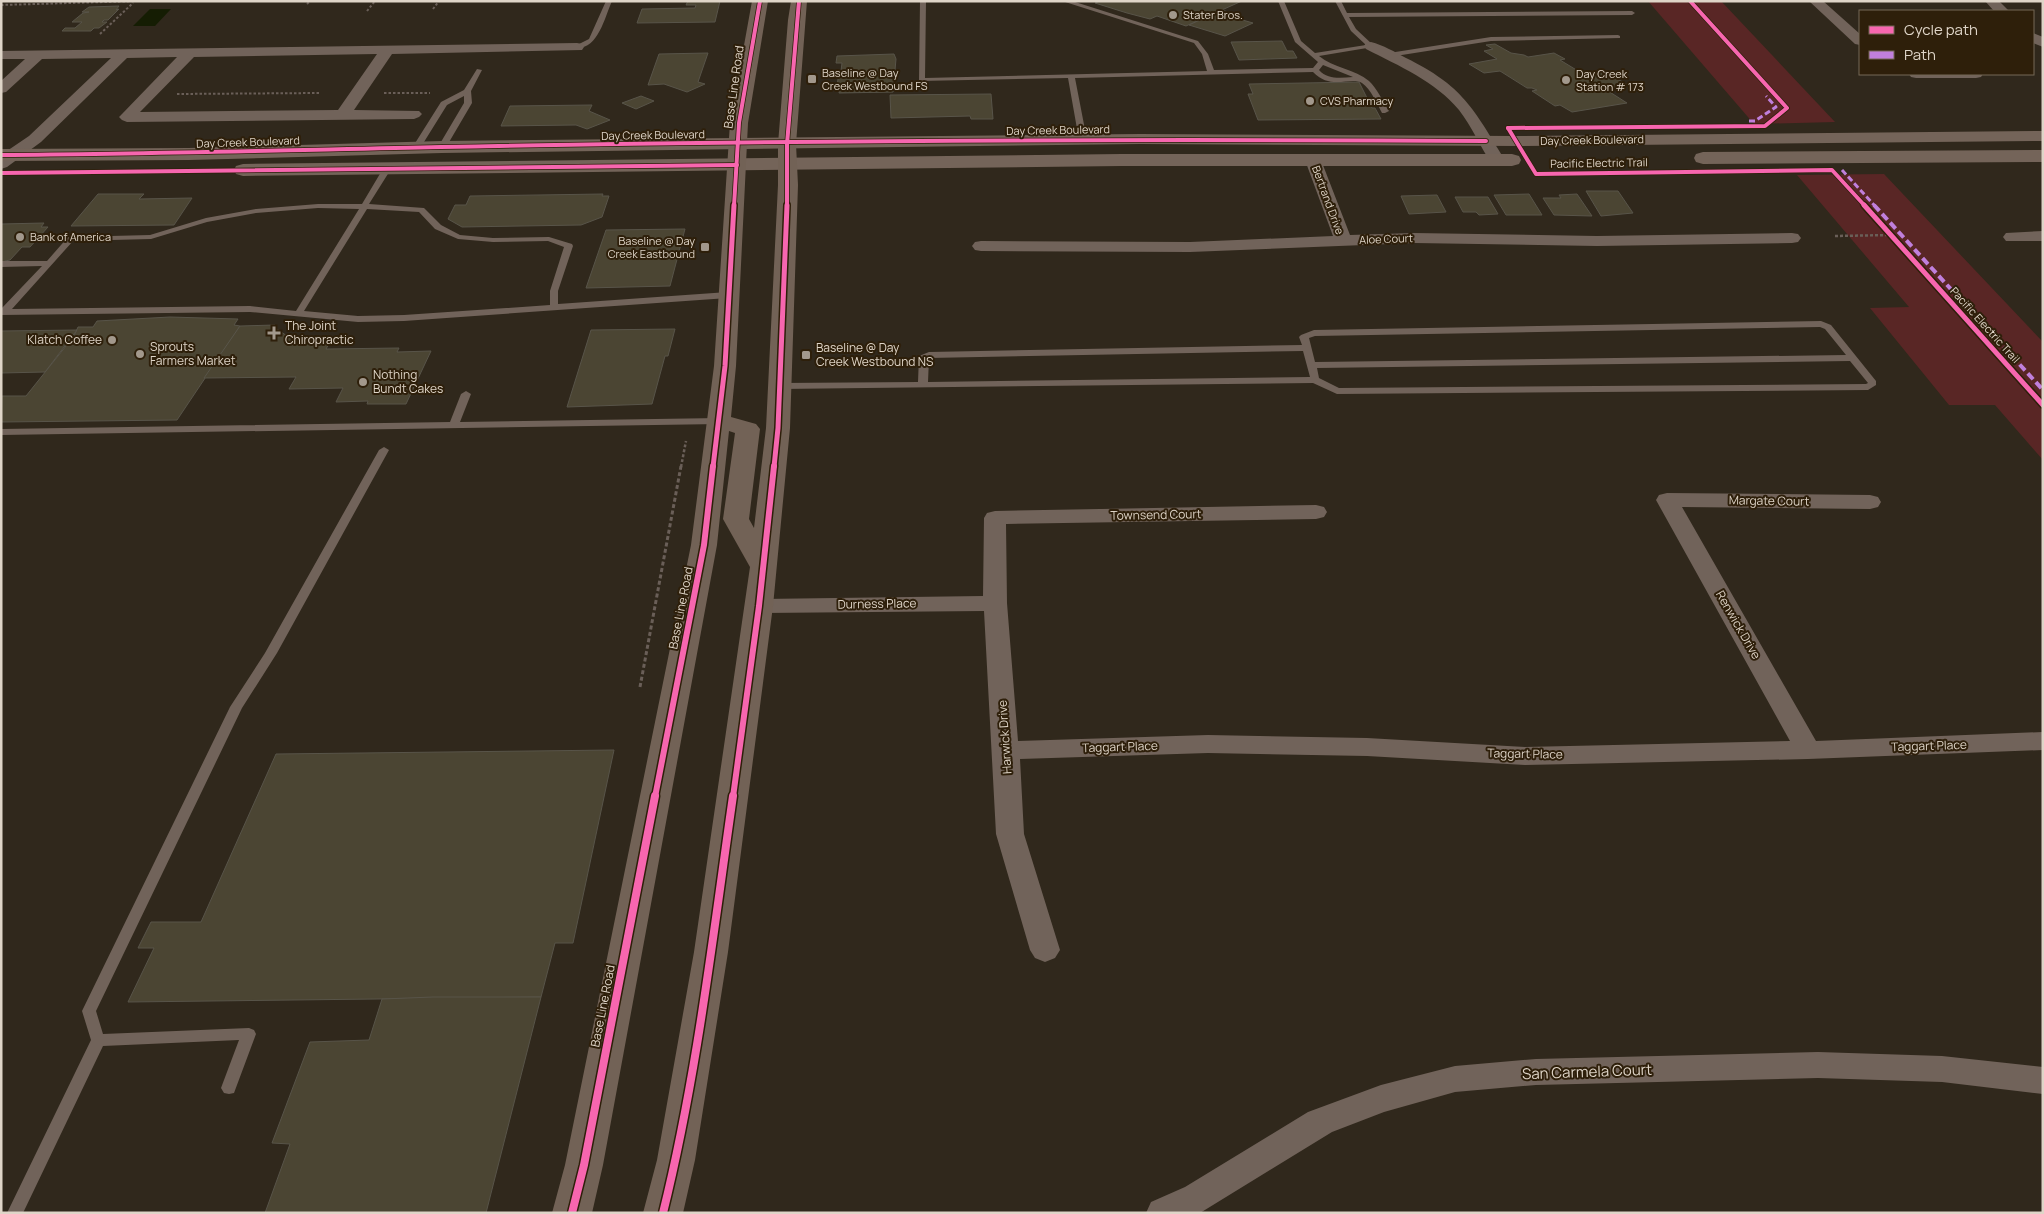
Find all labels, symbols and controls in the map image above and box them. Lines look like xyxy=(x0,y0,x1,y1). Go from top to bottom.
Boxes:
place label: Stater Bros. xyxy=(1183,7,1243,22)
marker: Stater Bros. xyxy=(1167,9,1179,21)
legend xyxy=(1859,10,2034,75)
text: Cycle path xyxy=(1904,19,1978,40)
street label: Base Line Road xyxy=(719,44,748,130)
text: Path xyxy=(1904,44,1936,65)
place label: Baseline @ Day Creek Westbound FS xyxy=(822,65,928,93)
place label: Day Creek Station # 173 xyxy=(1576,66,1644,94)
marker: Baseline @ Day Creek Westbound FS xyxy=(806,73,818,85)
marker: Day Creek Station # 173 xyxy=(1560,74,1572,86)
place label: CVS Pharmacy xyxy=(1320,93,1394,108)
marker: CVS Pharmacy xyxy=(1304,95,1316,107)
street label: Day Creek Boulevard xyxy=(1006,121,1110,138)
street label: Day Creek Boulevard xyxy=(601,126,705,143)
street label: Day Creek Boulevard xyxy=(1540,131,1644,148)
street label: Day Creek Boulevard xyxy=(196,132,300,151)
street label: Pacific Electric Trail xyxy=(1550,154,1648,171)
street label: Bertrand Drive xyxy=(1309,163,1348,237)
place label: Bank of America xyxy=(30,229,111,244)
street label: Aloe Court xyxy=(1359,230,1413,247)
marker: Bank of America xyxy=(14,231,26,243)
place label: Baseline @ Day Creek Eastbound xyxy=(608,233,695,261)
marker: Baseline @ Day Creek Eastbound xyxy=(699,241,711,253)
street label: Pacific Electric Trail xyxy=(1947,283,2024,366)
place label: The Joint Chiropractic xyxy=(285,317,354,348)
marker: The Joint Chiropractic xyxy=(267,326,281,340)
place label: Klatch Coffee xyxy=(27,331,102,348)
marker: Klatch Coffee xyxy=(106,334,118,346)
place label: Sprouts Farmers Market xyxy=(150,338,236,369)
place label: Baseline @ Day Creek Westbound NS xyxy=(816,339,933,370)
marker: Sprouts Farmers Market xyxy=(134,348,146,360)
marker: Baseline @ Day Creek Westbound NS xyxy=(800,349,812,361)
place label: Nothing Bundt Cakes xyxy=(373,366,443,397)
marker: Nothing Bundt Cakes xyxy=(357,376,369,388)
street label: Margate Court xyxy=(1729,491,1810,510)
street label: Townsend Court xyxy=(1110,505,1202,524)
street label: Base Line Road xyxy=(664,565,697,651)
street label: Renwick Drive xyxy=(1712,587,1765,662)
street label: Durness Place xyxy=(837,594,917,613)
street label: Harwick Drive xyxy=(993,699,1016,775)
street label: Taggart Place xyxy=(1891,736,1967,755)
street label: Taggart Place xyxy=(1082,737,1158,756)
street label: Taggart Place xyxy=(1487,744,1563,763)
street label: Base Line Road xyxy=(586,963,619,1049)
street label: San Carmela Court xyxy=(1522,1059,1652,1084)

